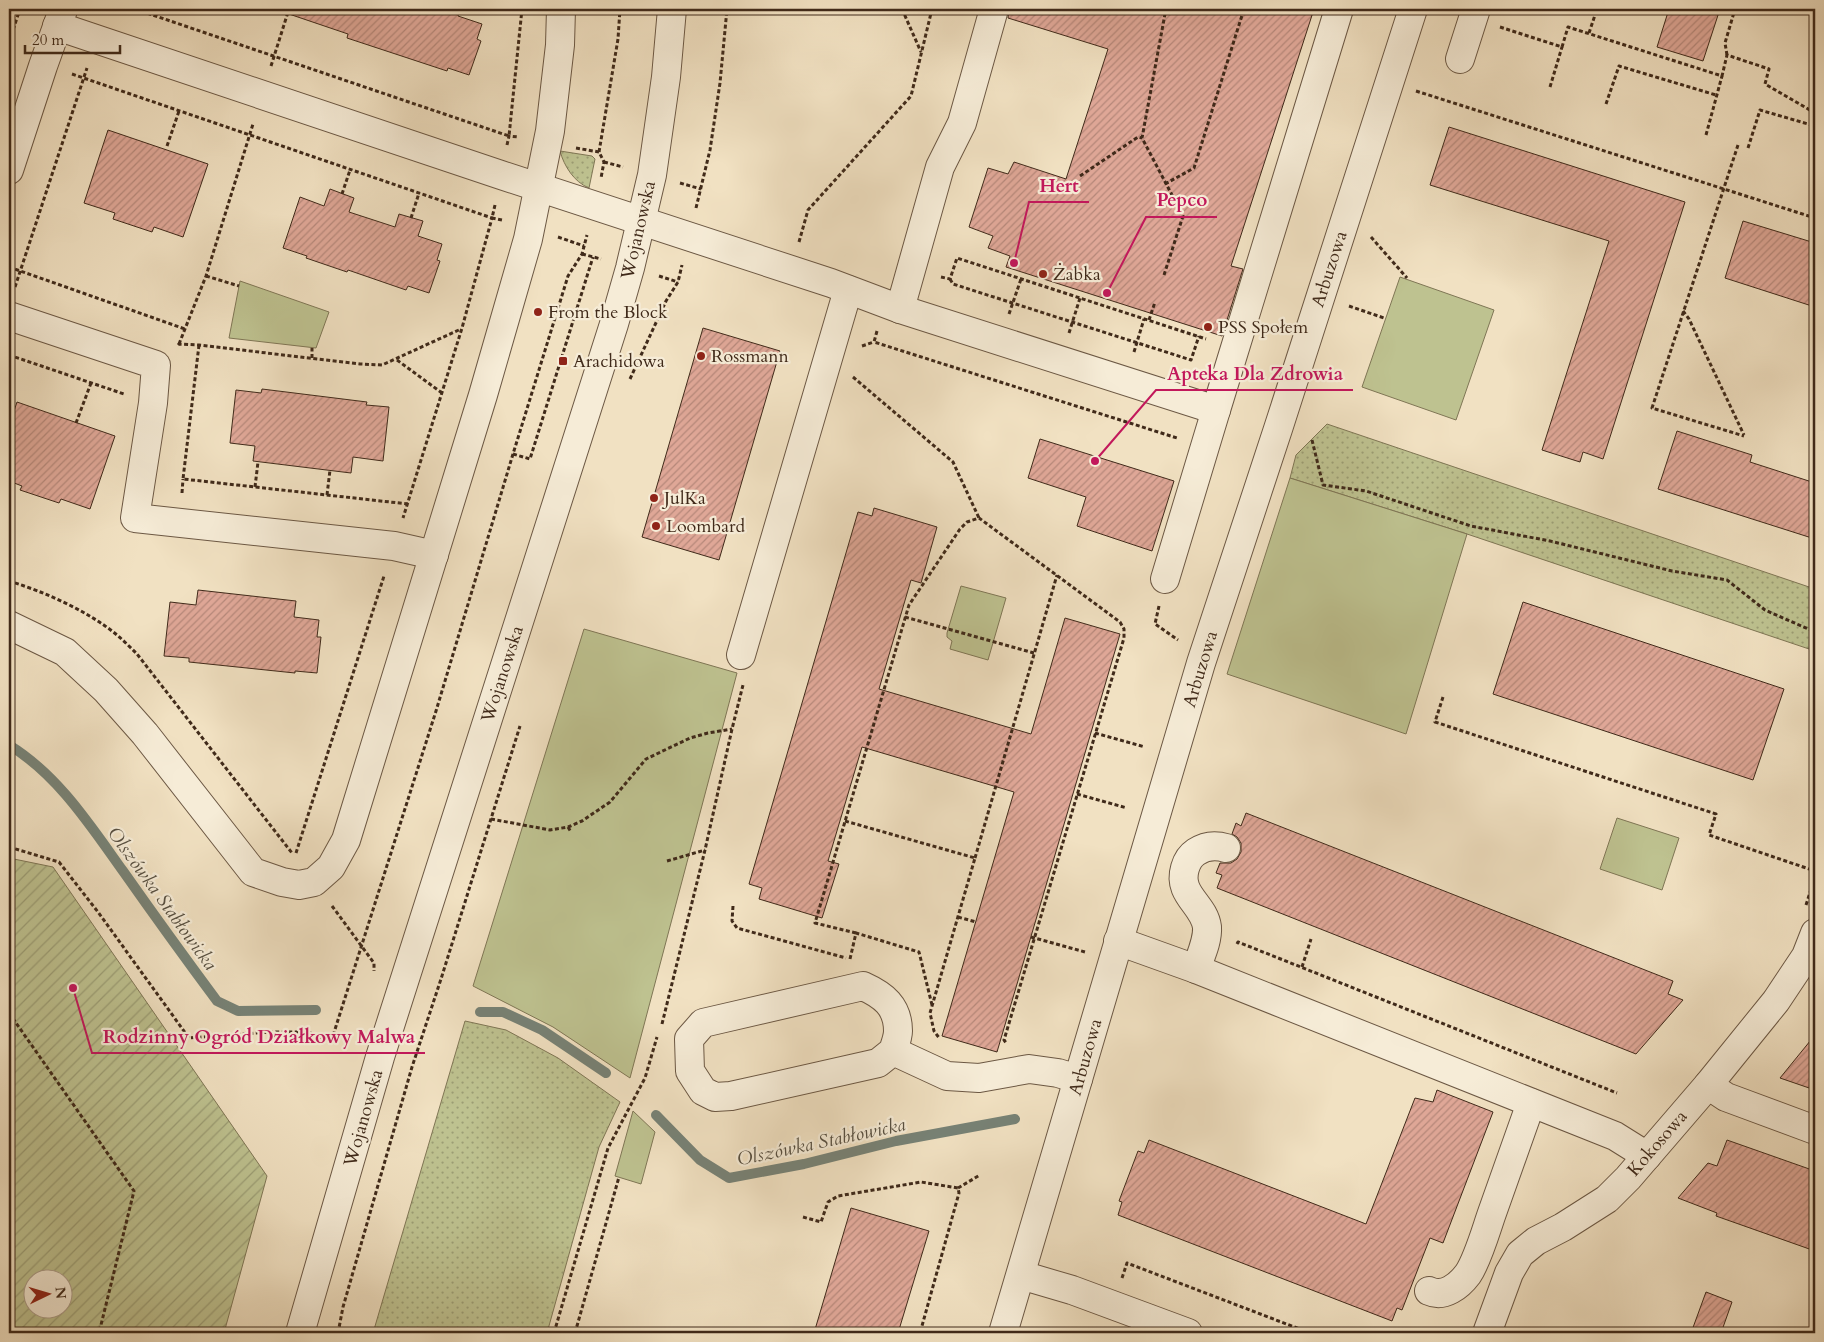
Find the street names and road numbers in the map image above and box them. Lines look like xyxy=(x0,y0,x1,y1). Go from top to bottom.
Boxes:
street label: Wojanowska xyxy=(615,178,662,283)
street label: Arbuzowa xyxy=(1305,228,1354,311)
street label: Wojanowska xyxy=(475,622,530,727)
street label: Arbuzowa xyxy=(1177,628,1224,711)
street label: Arbuzowa xyxy=(1063,1016,1108,1099)
street label: Wojanowska xyxy=(337,1066,389,1171)
street label: Kokosowa xyxy=(1622,1105,1693,1182)

